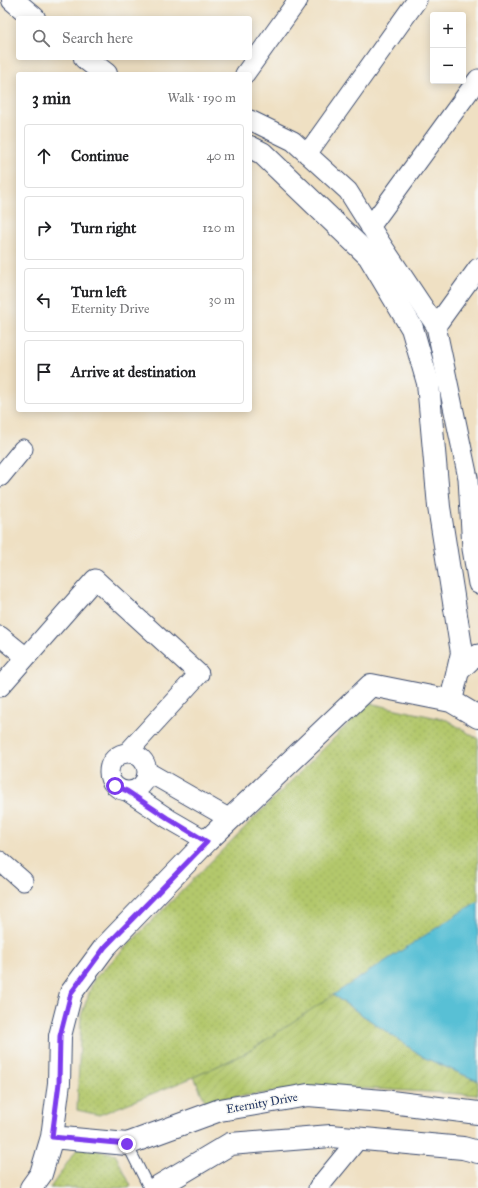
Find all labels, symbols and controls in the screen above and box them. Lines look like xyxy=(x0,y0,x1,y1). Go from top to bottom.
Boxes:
map controls xyxy=(430,12,466,84)
button: + xyxy=(430,12,466,48)
search box xyxy=(16,16,252,60)
icon: search xyxy=(30,27,52,49)
text: Search here xyxy=(62,29,133,47)
button: − xyxy=(430,48,466,84)
text: 3 min xyxy=(32,88,71,109)
text: Walk · 190 m xyxy=(167,90,236,106)
icon: ahead xyxy=(33,145,55,167)
text: Continue xyxy=(71,147,129,165)
text: 40 m xyxy=(206,148,235,164)
icon: right xyxy=(33,217,55,239)
text: Turn right xyxy=(71,219,136,237)
text: 120 m xyxy=(202,220,235,236)
text: Turn left xyxy=(71,283,127,301)
icon: left xyxy=(33,289,55,311)
text: 30 m xyxy=(209,292,235,308)
text: Eternity Drive xyxy=(71,301,149,317)
icon: arrive xyxy=(33,361,55,383)
text: Arrive at destination xyxy=(71,363,196,381)
route start xyxy=(106,777,124,795)
street label: Eternity Drive xyxy=(225,1090,299,1116)
route end xyxy=(118,1135,136,1153)

